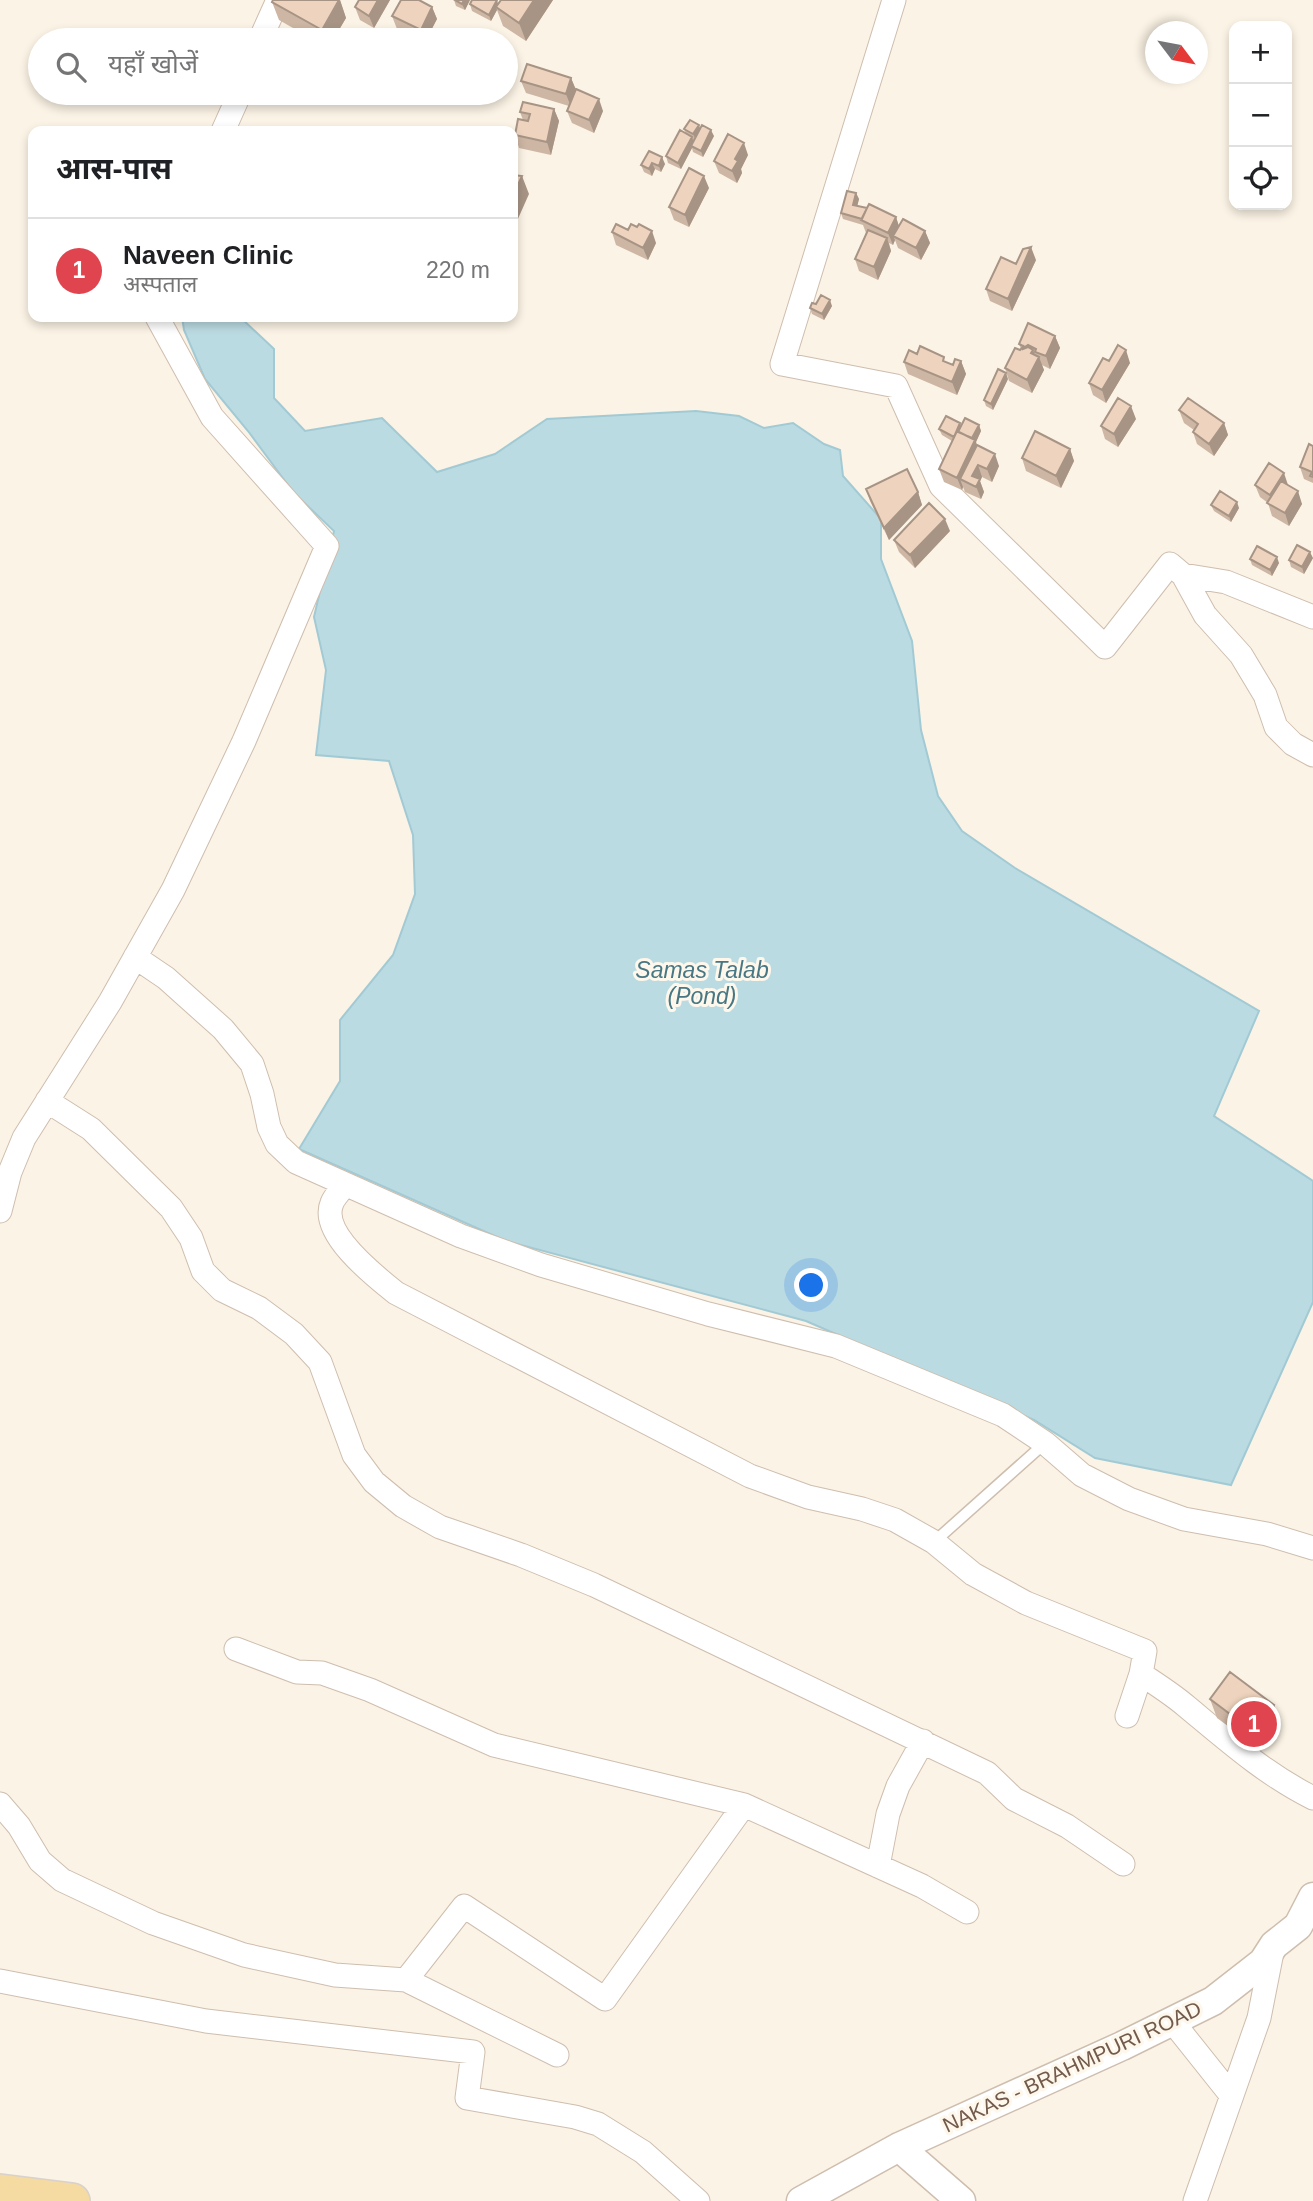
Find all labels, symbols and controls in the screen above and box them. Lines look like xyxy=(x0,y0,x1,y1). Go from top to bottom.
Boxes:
north arrow xyxy=(1145,21,1208,84)
map controls xyxy=(1229,21,1292,210)
button: + xyxy=(1229,21,1292,84)
search box xyxy=(28,28,518,105)
icon: search xyxy=(52,48,90,86)
text: यहाँ खोजें xyxy=(108,49,198,79)
button: − xyxy=(1229,84,1292,147)
button: locate xyxy=(1229,147,1292,210)
text: आस-पास xyxy=(56,152,172,185)
text: Naveen Clinic xyxy=(123,240,294,270)
text: 1 xyxy=(73,257,85,283)
text: 220 m xyxy=(426,257,490,283)
text: अस्पताल xyxy=(123,271,197,297)
water label: Samas Talab (Pond) xyxy=(635,957,769,1009)
your location xyxy=(794,1268,828,1302)
pin: 1 xyxy=(1231,1698,1277,1750)
street label: NAKAS - BRAHMPURI ROAD xyxy=(939,1996,1205,2137)

